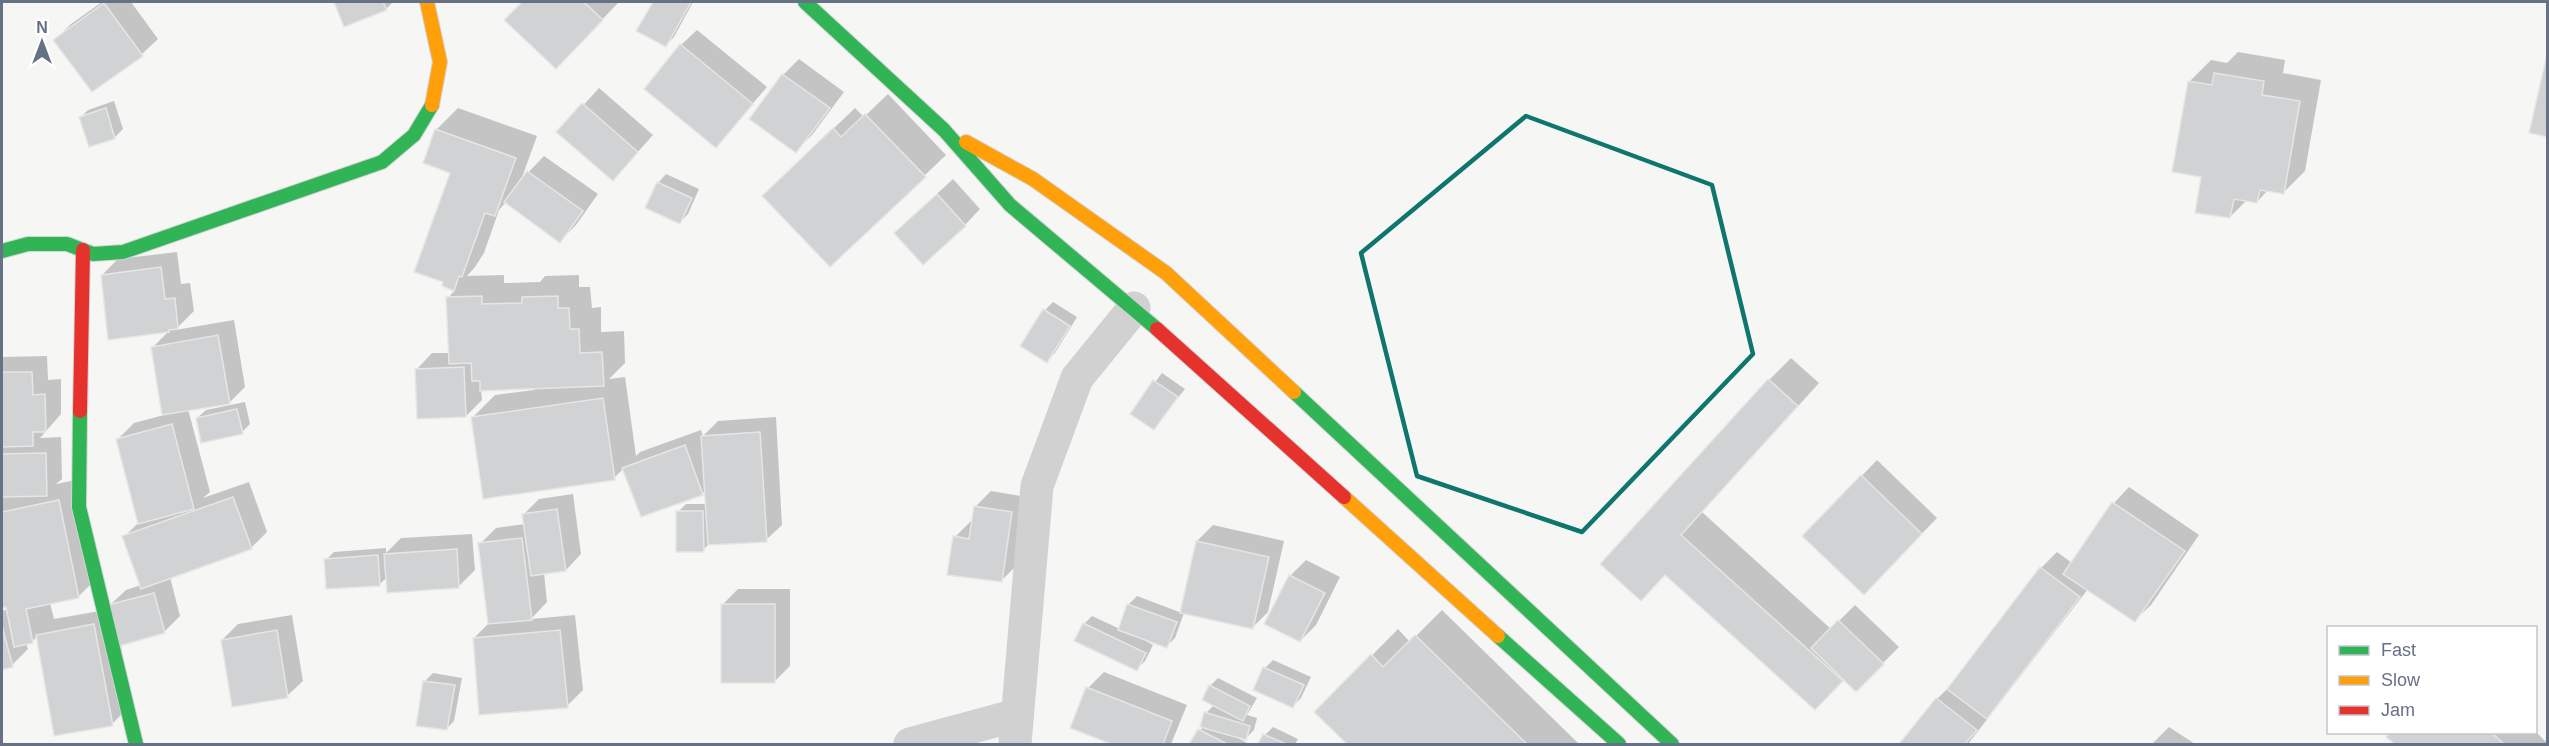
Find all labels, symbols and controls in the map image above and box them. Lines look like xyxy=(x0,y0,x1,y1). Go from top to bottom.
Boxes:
north arrow xyxy=(12,12,72,72)
text: N xyxy=(36,19,48,36)
legend xyxy=(2327,626,2537,734)
text: Fast xyxy=(2381,640,2416,660)
text: Slow xyxy=(2381,670,2421,690)
text: Jam xyxy=(2381,700,2415,720)

